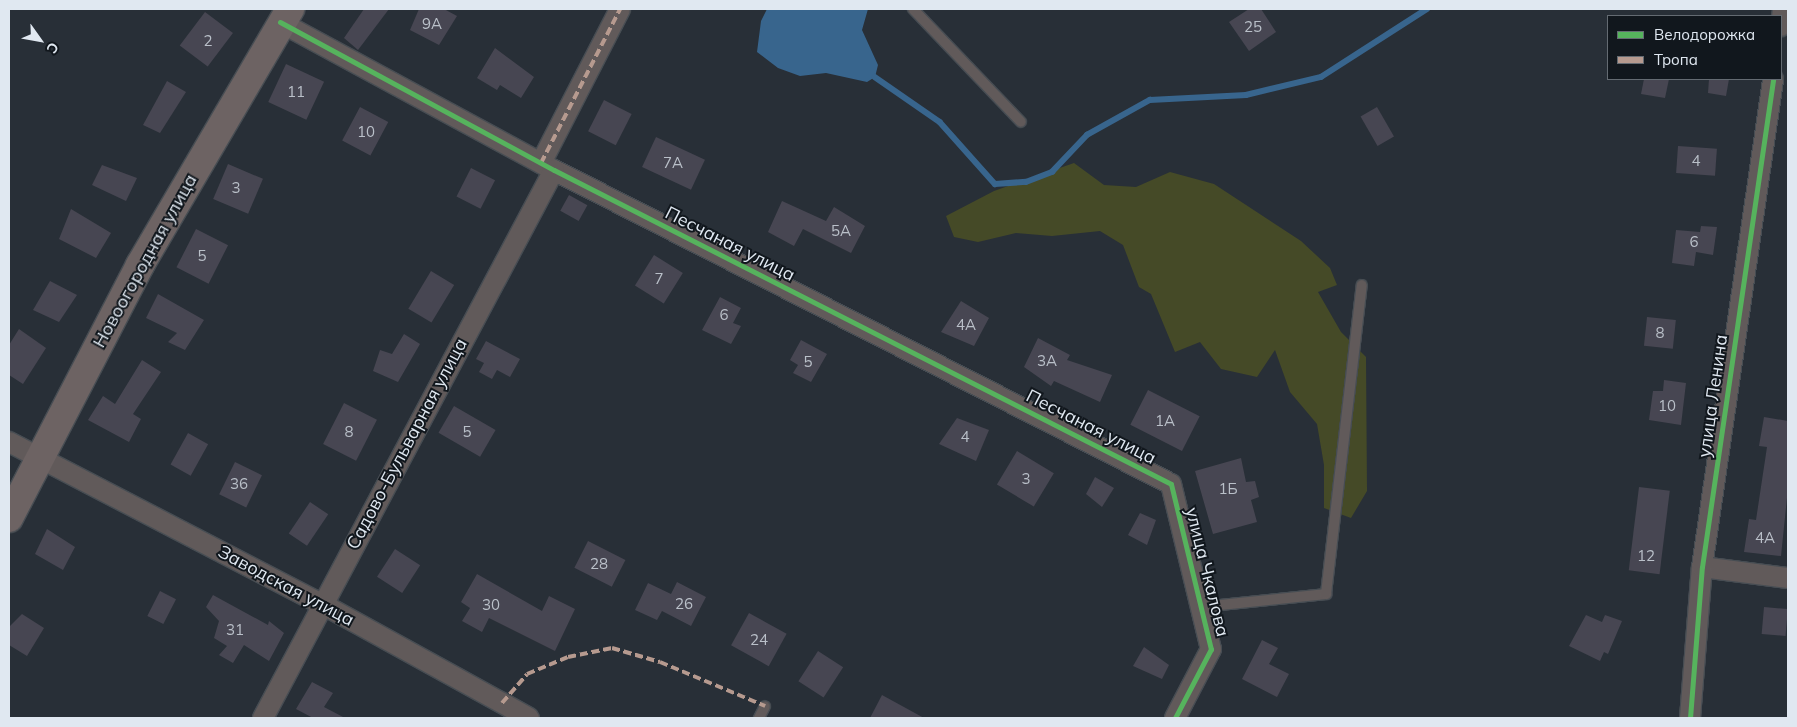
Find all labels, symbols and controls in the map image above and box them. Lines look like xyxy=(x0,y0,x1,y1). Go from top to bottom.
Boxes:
north arrow xyxy=(15,15,65,65)
house number: 9А xyxy=(422,15,442,33)
legend xyxy=(1607,15,1782,80)
house number: 25 xyxy=(1244,18,1262,36)
text: Велодорожка xyxy=(1654,25,1755,44)
house number: 2 xyxy=(204,32,212,50)
text: С xyxy=(43,39,63,57)
text: Тропа xyxy=(1654,50,1698,69)
house number: 11 xyxy=(287,83,305,101)
house number: 10 xyxy=(357,123,375,141)
house number: 4 xyxy=(1692,152,1700,170)
house number: 7А xyxy=(663,154,683,172)
street label: Новоогородная улица xyxy=(88,171,202,351)
house number: 3 xyxy=(232,179,240,197)
street label: Песчаная улица xyxy=(662,202,798,286)
house number: 5А xyxy=(831,222,851,240)
house number: 6 xyxy=(1690,233,1698,251)
house number: 5 xyxy=(198,247,206,265)
house number: 7 xyxy=(655,270,663,288)
house number: 6 xyxy=(720,306,728,324)
house number: 4А xyxy=(956,316,976,334)
house number: 8 xyxy=(1656,324,1664,342)
street label: улица Ленина xyxy=(1694,333,1732,459)
street label: Садово-Бульварная улица xyxy=(342,335,472,553)
house number: 3А xyxy=(1037,352,1057,370)
house number: 5 xyxy=(804,353,812,371)
street label: Песчаная улица xyxy=(1023,385,1159,469)
house number: 10 xyxy=(1658,397,1676,415)
house number: 1А xyxy=(1155,412,1175,430)
house number: 8 xyxy=(345,423,353,441)
house number: 5 xyxy=(463,423,471,441)
house number: 4 xyxy=(961,428,969,446)
house number: 3 xyxy=(1022,470,1030,488)
house number: 36 xyxy=(230,475,248,493)
house number: 1Б xyxy=(1218,480,1238,498)
street label: улица Чкалова xyxy=(1181,505,1233,639)
house number: 4А xyxy=(1755,529,1775,547)
street label: Заводская улица xyxy=(214,541,358,631)
house number: 12 xyxy=(1637,547,1655,565)
house number: 28 xyxy=(590,555,608,573)
house number: 26 xyxy=(675,595,693,613)
house number: 30 xyxy=(482,596,500,614)
house number: 31 xyxy=(226,621,244,639)
house number: 24 xyxy=(750,631,768,649)

